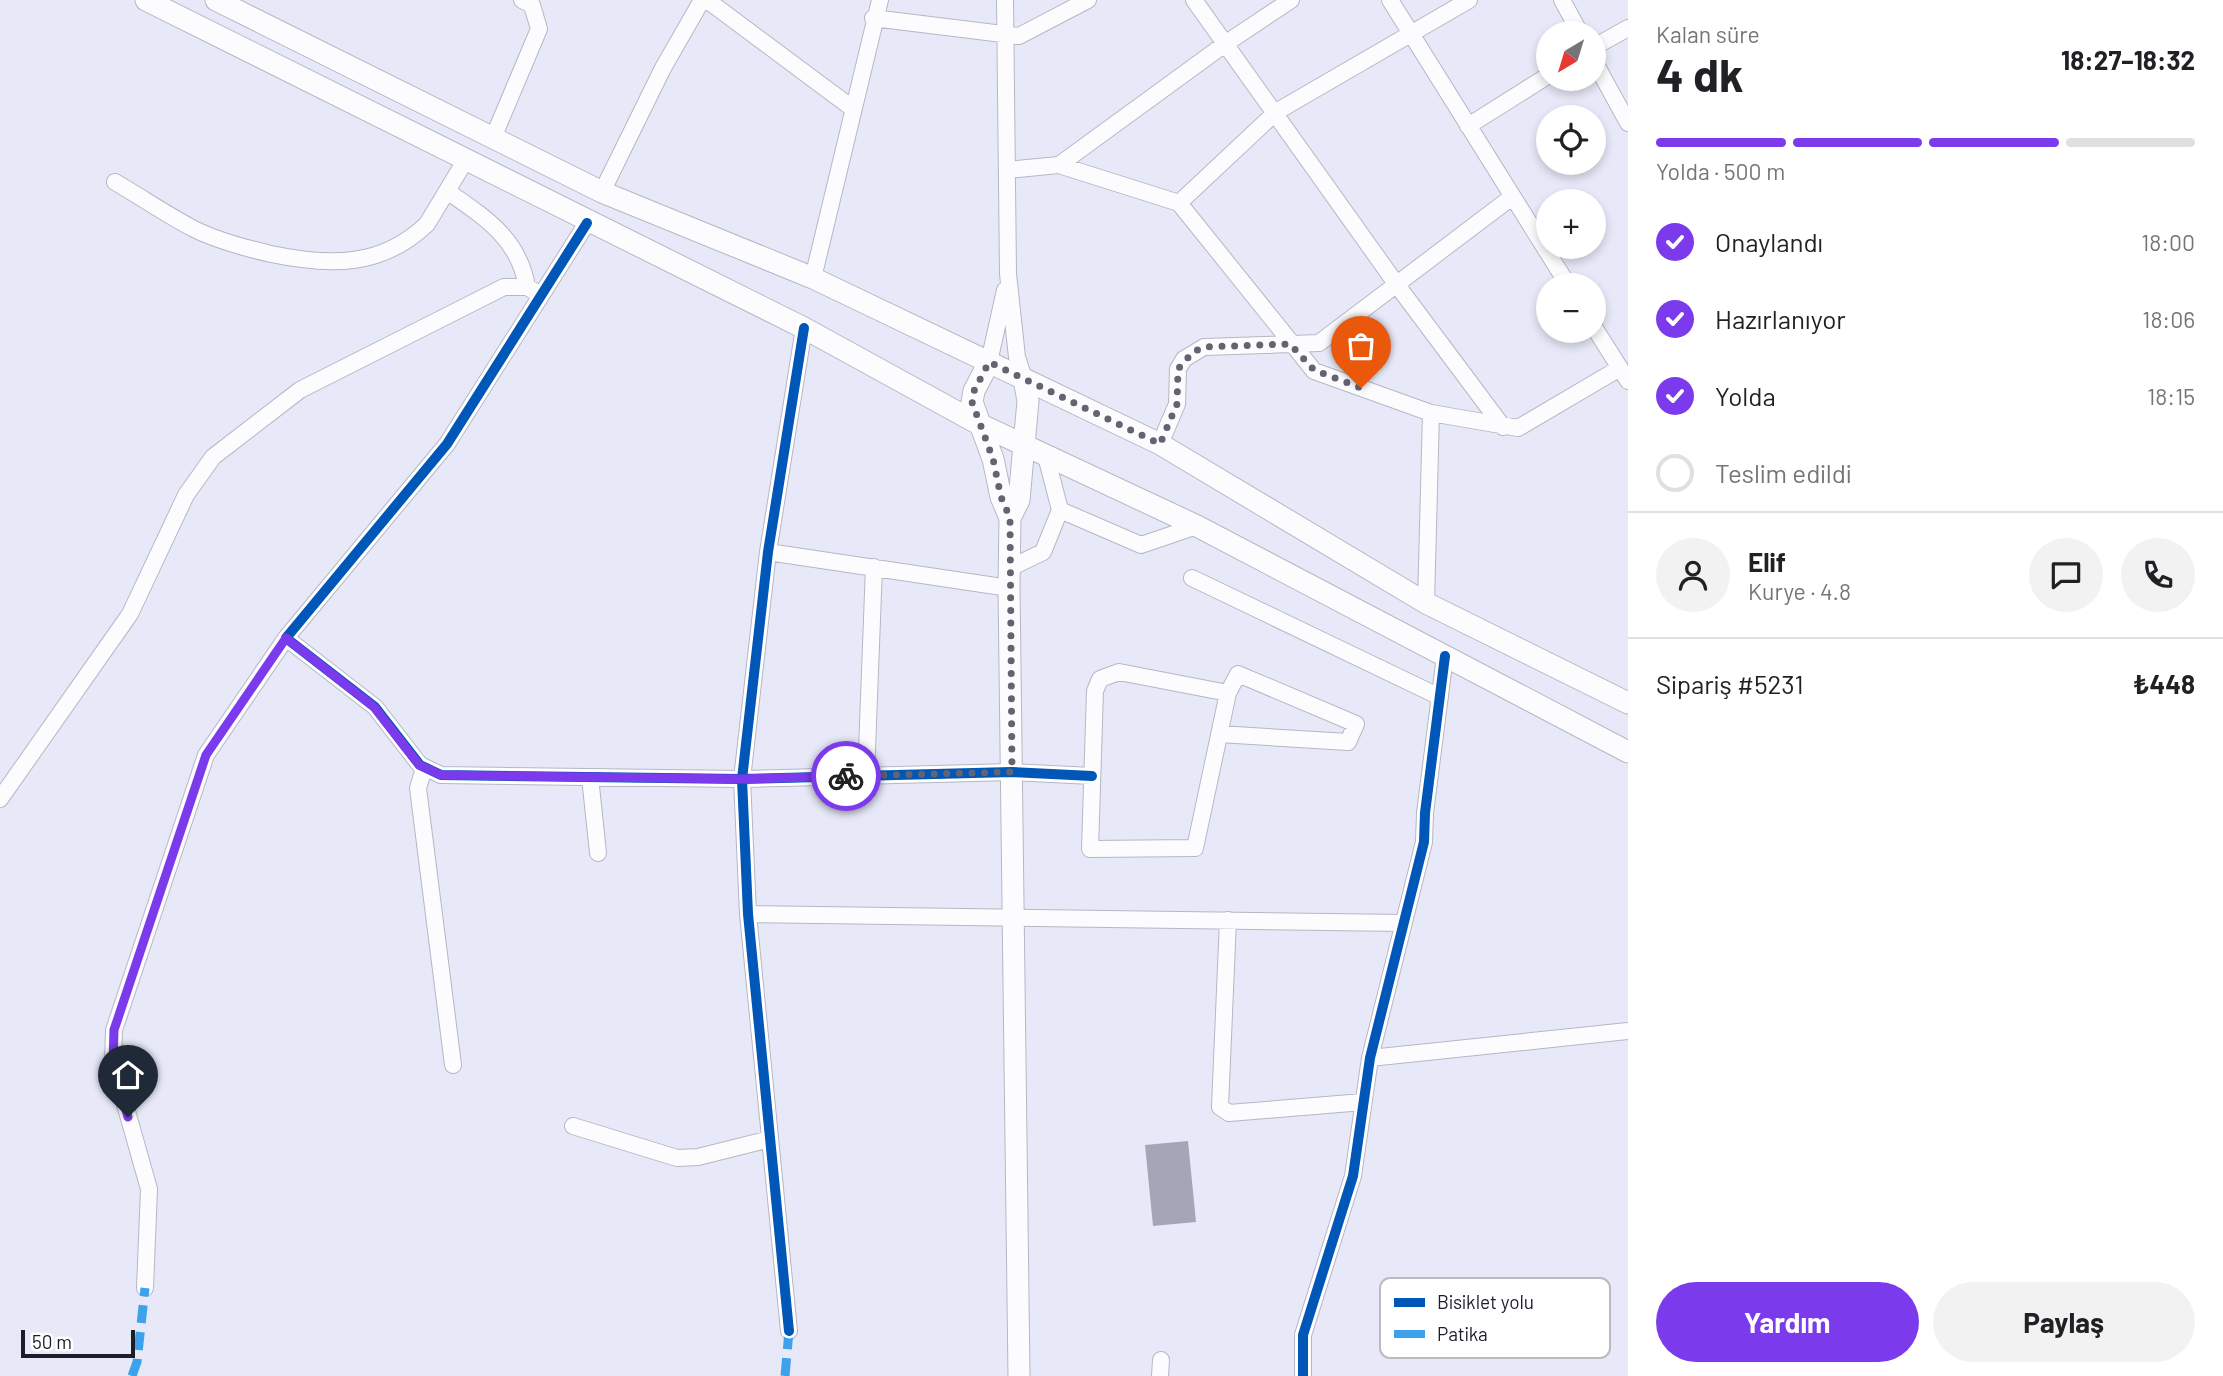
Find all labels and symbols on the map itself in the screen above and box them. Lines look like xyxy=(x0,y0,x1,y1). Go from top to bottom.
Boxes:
north arrow xyxy=(1536,21,1606,91)
pin xyxy=(1331,316,1391,388)
courier xyxy=(811,741,881,811)
pin xyxy=(98,1045,158,1117)
legend xyxy=(1380,1278,1610,1358)
text: Bisiklet yolu xyxy=(1437,1290,1534,1313)
text: Patika xyxy=(1437,1322,1488,1345)
scale bar xyxy=(21,1327,135,1359)

